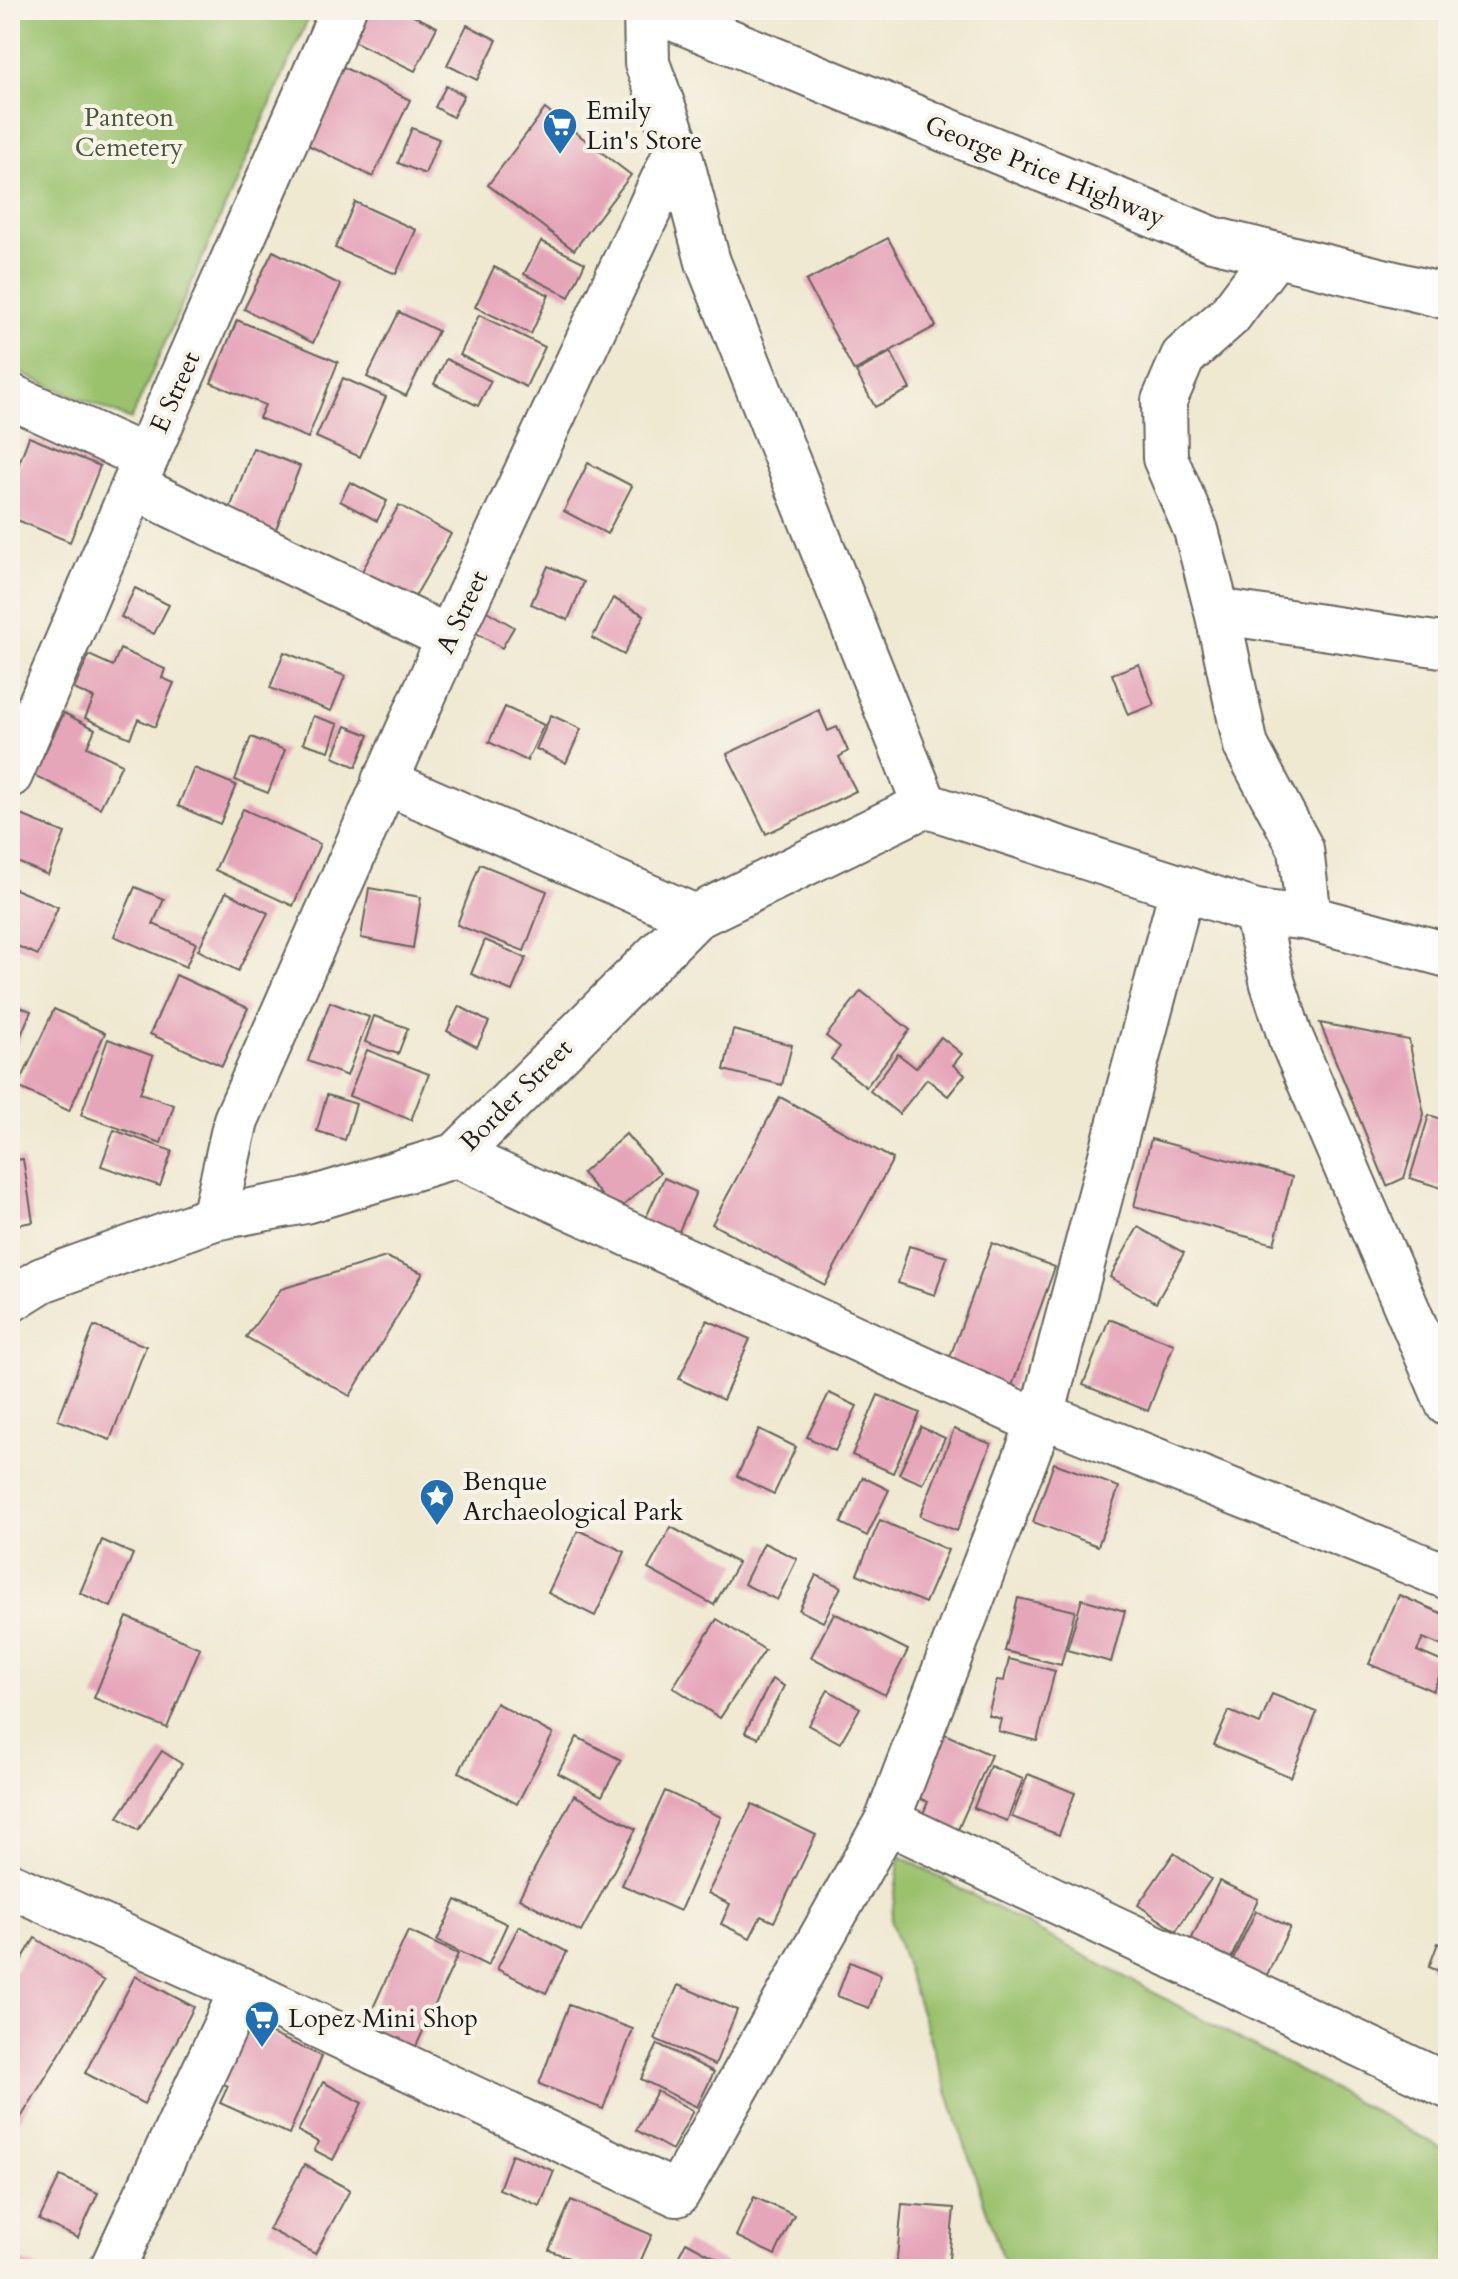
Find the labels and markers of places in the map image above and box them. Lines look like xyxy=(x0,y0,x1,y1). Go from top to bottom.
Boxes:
place label: Emily Lin's Store xyxy=(586,93,702,158)
supermarket icon: Emily Lin's Store xyxy=(541,106,579,156)
place label: Benque Archaeological Park xyxy=(463,1464,684,1529)
place icon: Benque Archaeological Park xyxy=(418,1477,456,1527)
supermarket icon: Lopez Mini Shop xyxy=(243,1999,281,2049)
place label: Lopez Mini Shop xyxy=(288,2001,478,2036)

